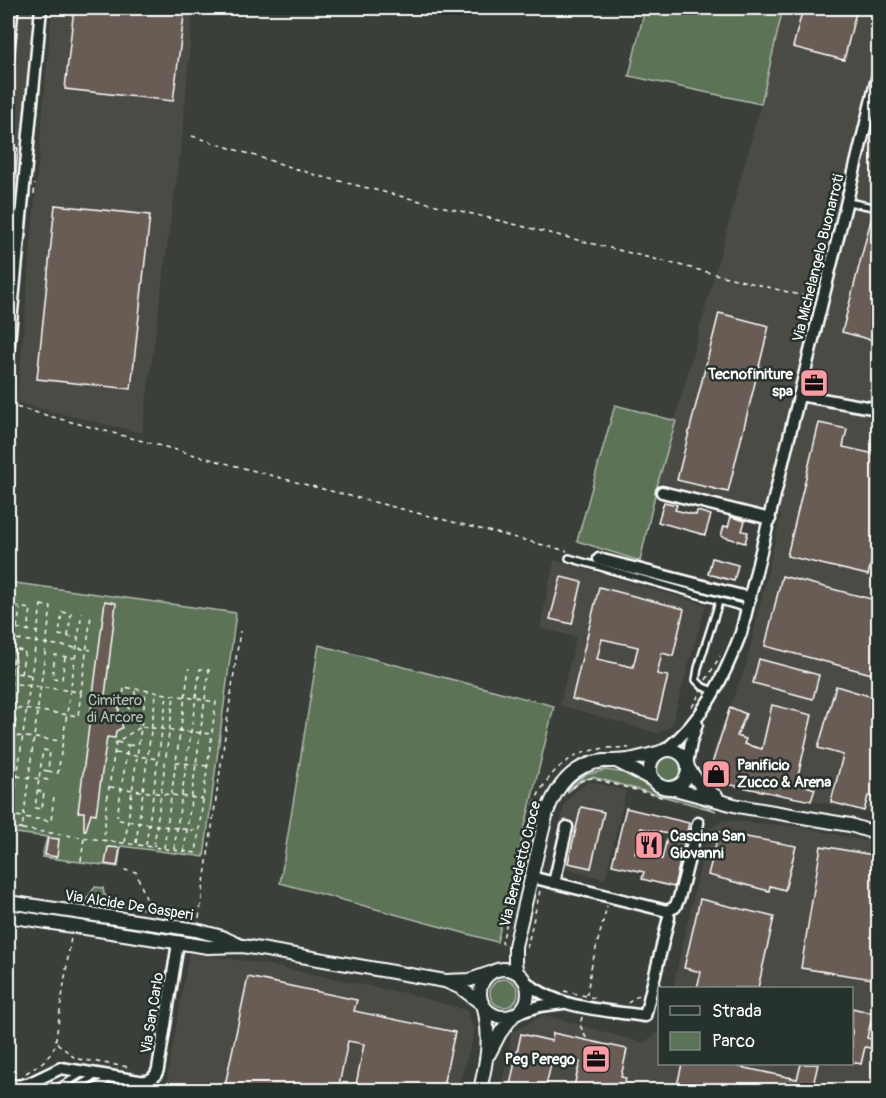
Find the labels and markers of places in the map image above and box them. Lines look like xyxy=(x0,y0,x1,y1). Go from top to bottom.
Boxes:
place label: Tecnofiniture spa xyxy=(707,365,794,401)
office icon: Tecnofiniture spa xyxy=(798,367,830,399)
place label: Panificio Zucco & Arena xyxy=(737,756,831,792)
shop icon: Panificio Zucco & Arena xyxy=(700,758,732,790)
place label: Cascina San Giovanni xyxy=(670,827,746,863)
restaurant icon: Cascina San Giovanni xyxy=(633,829,665,861)
office icon: Peg Perego xyxy=(580,1043,612,1075)
place label: Peg Perego xyxy=(505,1050,575,1069)

